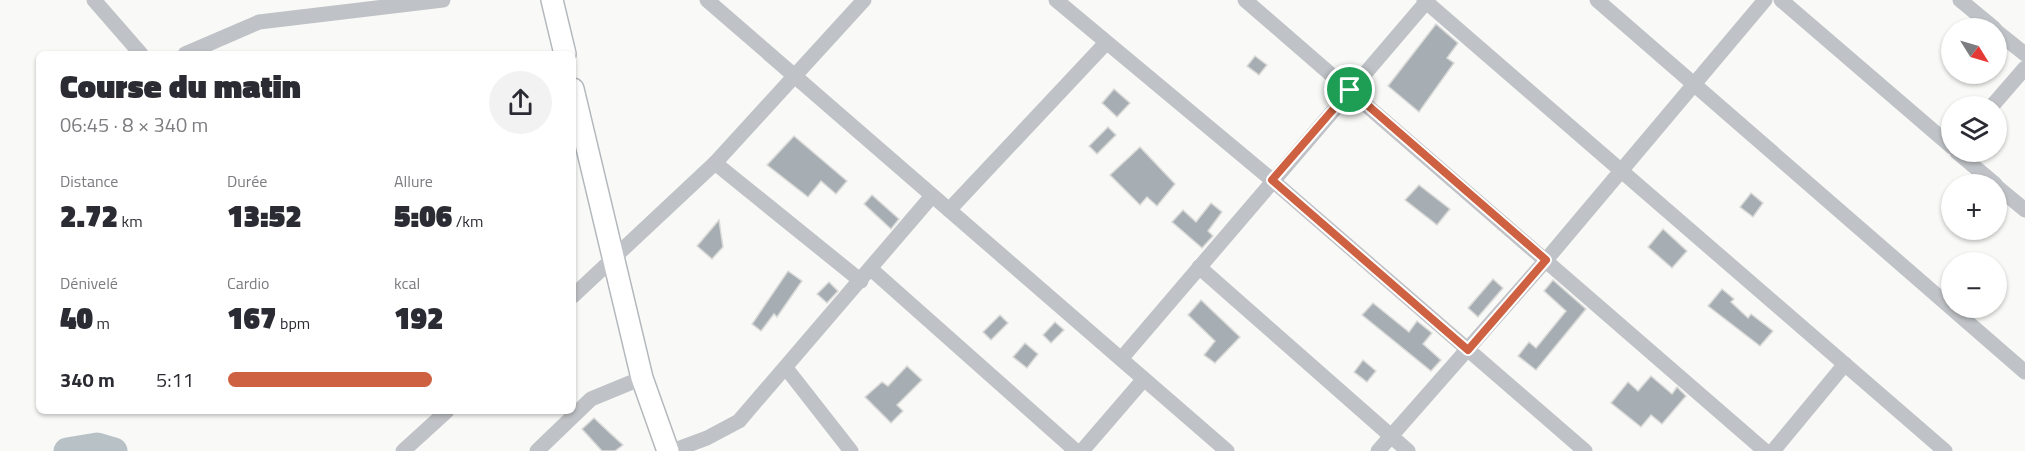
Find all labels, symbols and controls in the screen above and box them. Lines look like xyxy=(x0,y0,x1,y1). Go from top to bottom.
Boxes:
north arrow xyxy=(1941,18,2007,84)
map controls xyxy=(1941,18,2007,318)
text: Course du matin xyxy=(60,61,301,111)
pin xyxy=(1324,64,1375,115)
button: share xyxy=(489,71,552,134)
icon: arrive xyxy=(1333,73,1366,106)
button: layers xyxy=(1941,96,2007,162)
text: 06:45 · 8 × 340 m xyxy=(60,109,208,140)
text: Distance xyxy=(60,169,118,193)
text: Durée xyxy=(227,169,267,193)
text: Allure xyxy=(394,169,433,193)
button: + xyxy=(1941,174,2007,240)
text: 2.72 xyxy=(60,193,118,239)
text: 13:52 xyxy=(227,193,302,239)
text: 5:06 xyxy=(394,193,452,239)
text: km xyxy=(118,209,143,233)
text: /km xyxy=(452,209,483,233)
button: − xyxy=(1941,252,2007,318)
text: Dénivelé xyxy=(60,271,118,295)
text: Cardio xyxy=(227,271,269,295)
text: kcal xyxy=(394,271,420,295)
text: 40 xyxy=(60,295,93,341)
text: 167 xyxy=(227,295,277,341)
text: 192 xyxy=(394,295,444,341)
text: m xyxy=(93,311,110,335)
text: bpm xyxy=(277,311,310,335)
text: 340 m xyxy=(60,364,115,395)
text: 5:11 xyxy=(156,364,194,395)

